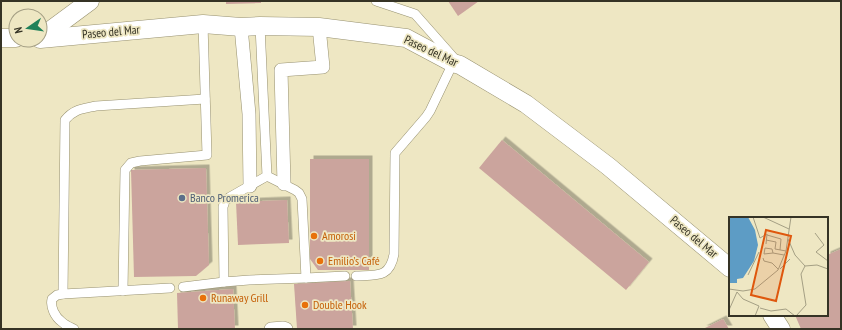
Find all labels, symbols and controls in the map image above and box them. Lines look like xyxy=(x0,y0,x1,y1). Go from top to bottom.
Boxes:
north arrow xyxy=(8,8,48,48)
street label: Paseo del Mar xyxy=(82,21,141,41)
text: N xyxy=(11,26,26,35)
street label: Paseo del Mar xyxy=(402,32,461,70)
place label: Banco Promerica xyxy=(190,190,259,205)
marker: Banco Promerica xyxy=(177,193,187,203)
street label: Paseo del Mar xyxy=(667,212,722,261)
inset map xyxy=(729,217,828,316)
place label: Amorosi xyxy=(322,228,356,243)
marker: Amorosi xyxy=(309,231,319,241)
place label: Emilio’s Café xyxy=(328,253,380,268)
marker: Emilio’s Café xyxy=(315,256,325,266)
place label: Runaway Grill xyxy=(211,290,268,305)
marker: Runaway Grill xyxy=(198,293,208,303)
place label: Double Hook xyxy=(313,297,367,312)
marker: Double Hook xyxy=(300,300,310,310)

